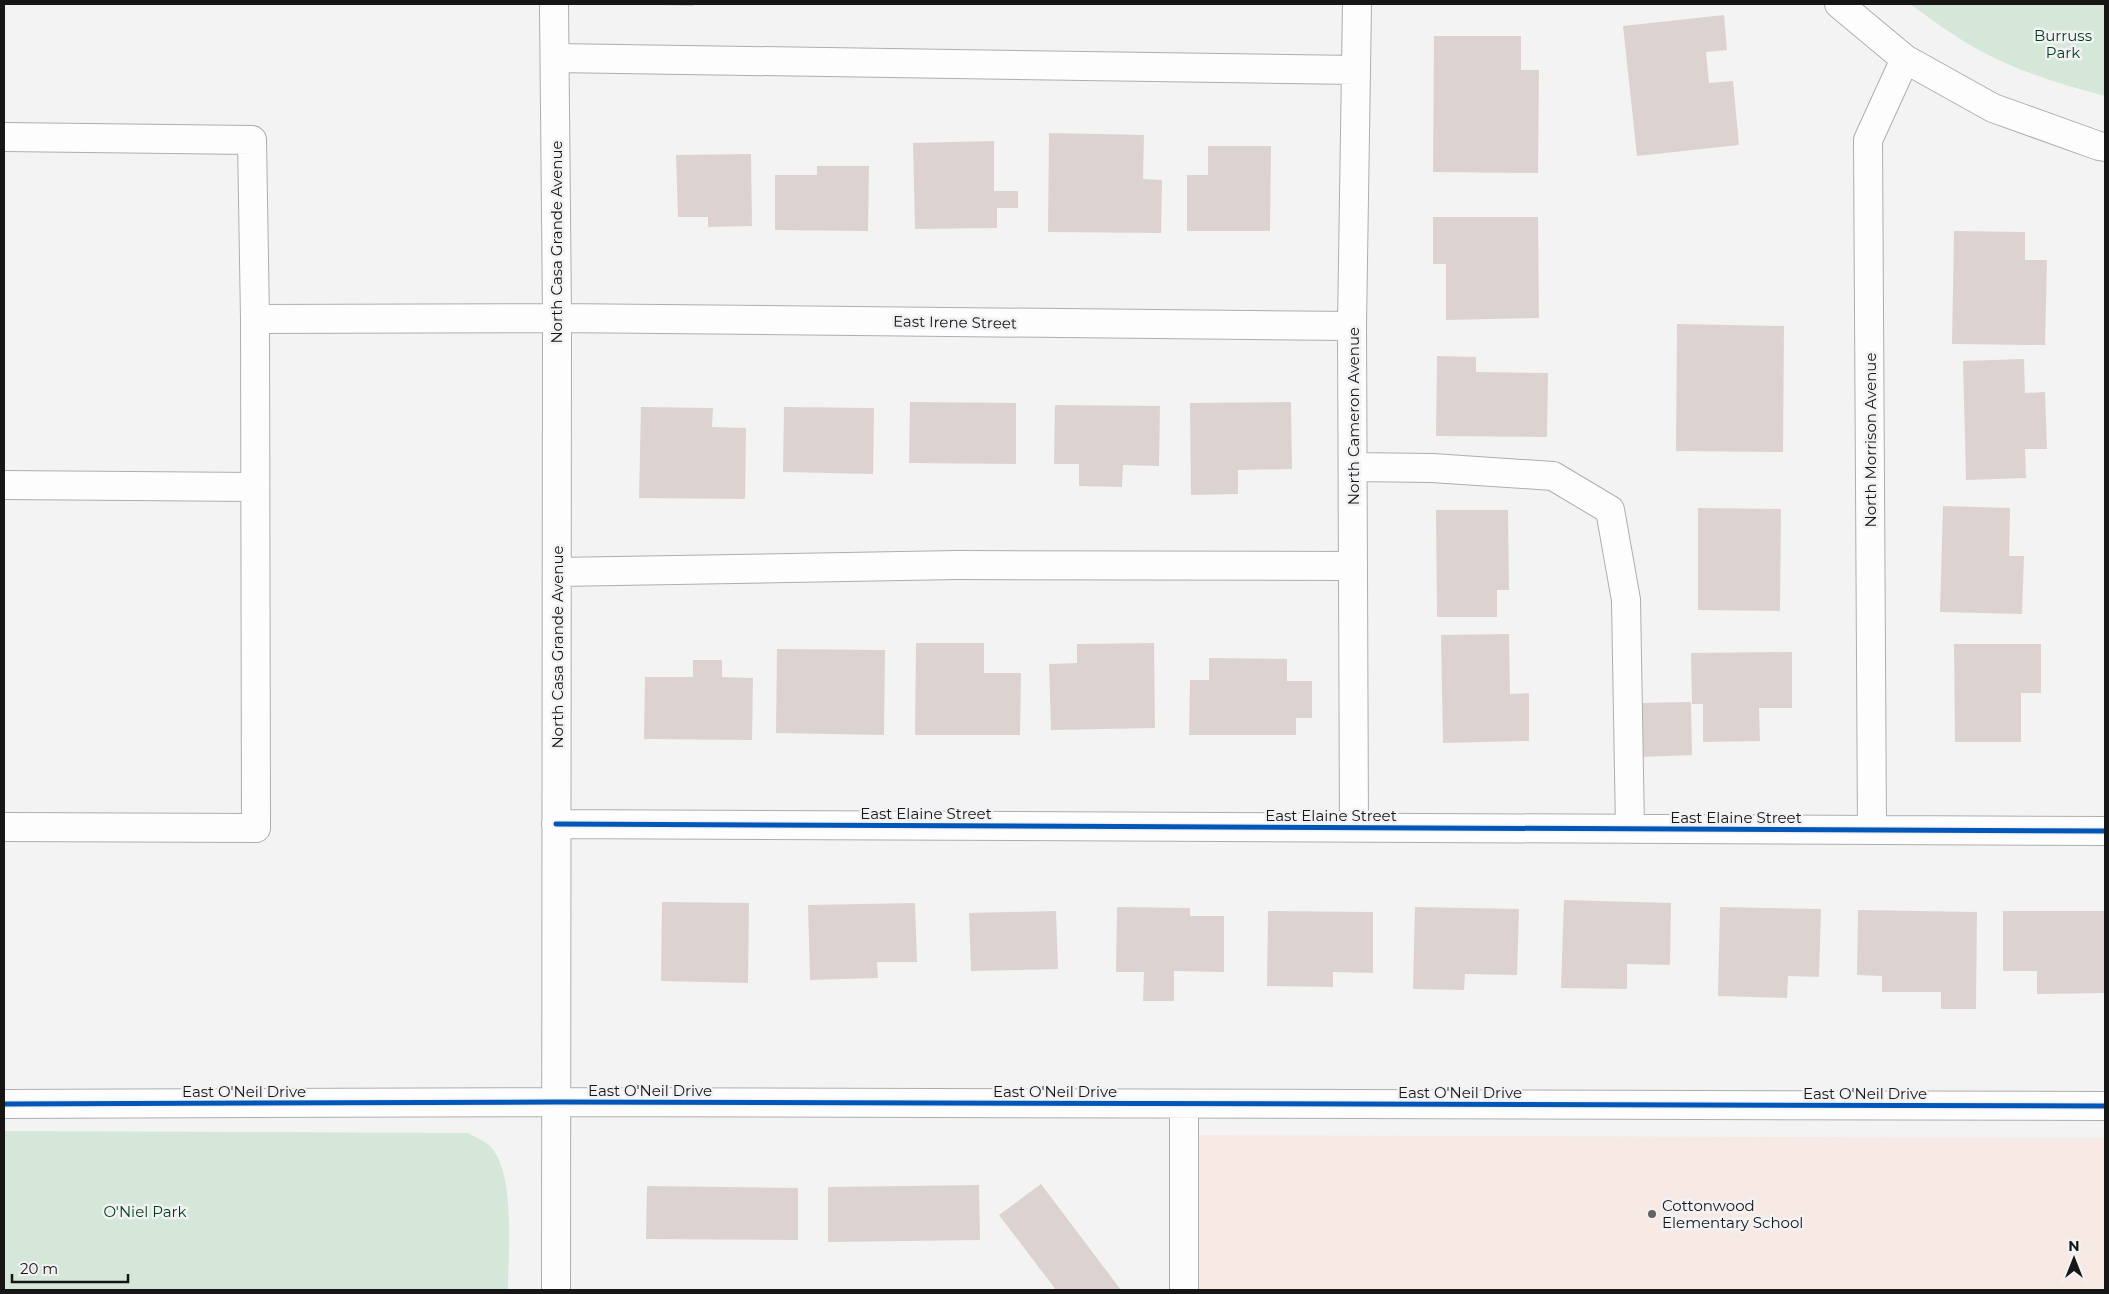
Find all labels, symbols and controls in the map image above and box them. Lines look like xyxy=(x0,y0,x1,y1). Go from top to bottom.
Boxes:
park label: Burruss Park xyxy=(2034,26,2092,62)
street label: North Casa Grande Avenue xyxy=(547,140,566,344)
street label: East Irene Street xyxy=(893,311,1017,333)
street label: North Cameron Avenue xyxy=(1344,327,1363,505)
street label: North Morrison Avenue xyxy=(1861,353,1880,527)
street label: North Casa Grande Avenue xyxy=(548,545,567,749)
street label: East Elaine Street xyxy=(860,804,992,823)
street label: East Elaine Street xyxy=(1265,806,1397,825)
street label: East Elaine Street xyxy=(1670,808,1802,827)
street label: East O'Neil Drive xyxy=(588,1081,712,1100)
street label: East O'Neil Drive xyxy=(182,1082,306,1101)
street label: East O'Neil Drive xyxy=(993,1082,1117,1101)
street label: East O'Neil Drive xyxy=(1398,1083,1522,1102)
street label: East O'Neil Drive xyxy=(1803,1084,1927,1103)
place label: Cottonwood Elementary School xyxy=(1662,1196,1803,1232)
park label: O'Niel Park xyxy=(104,1202,186,1221)
marker: Cottonwood Elementary School xyxy=(1646,1208,1658,1220)
north arrow xyxy=(2049,1234,2099,1284)
text: N xyxy=(2068,1237,2080,1255)
scale bar xyxy=(12,1252,129,1284)
text: 20 m xyxy=(20,1259,58,1278)

